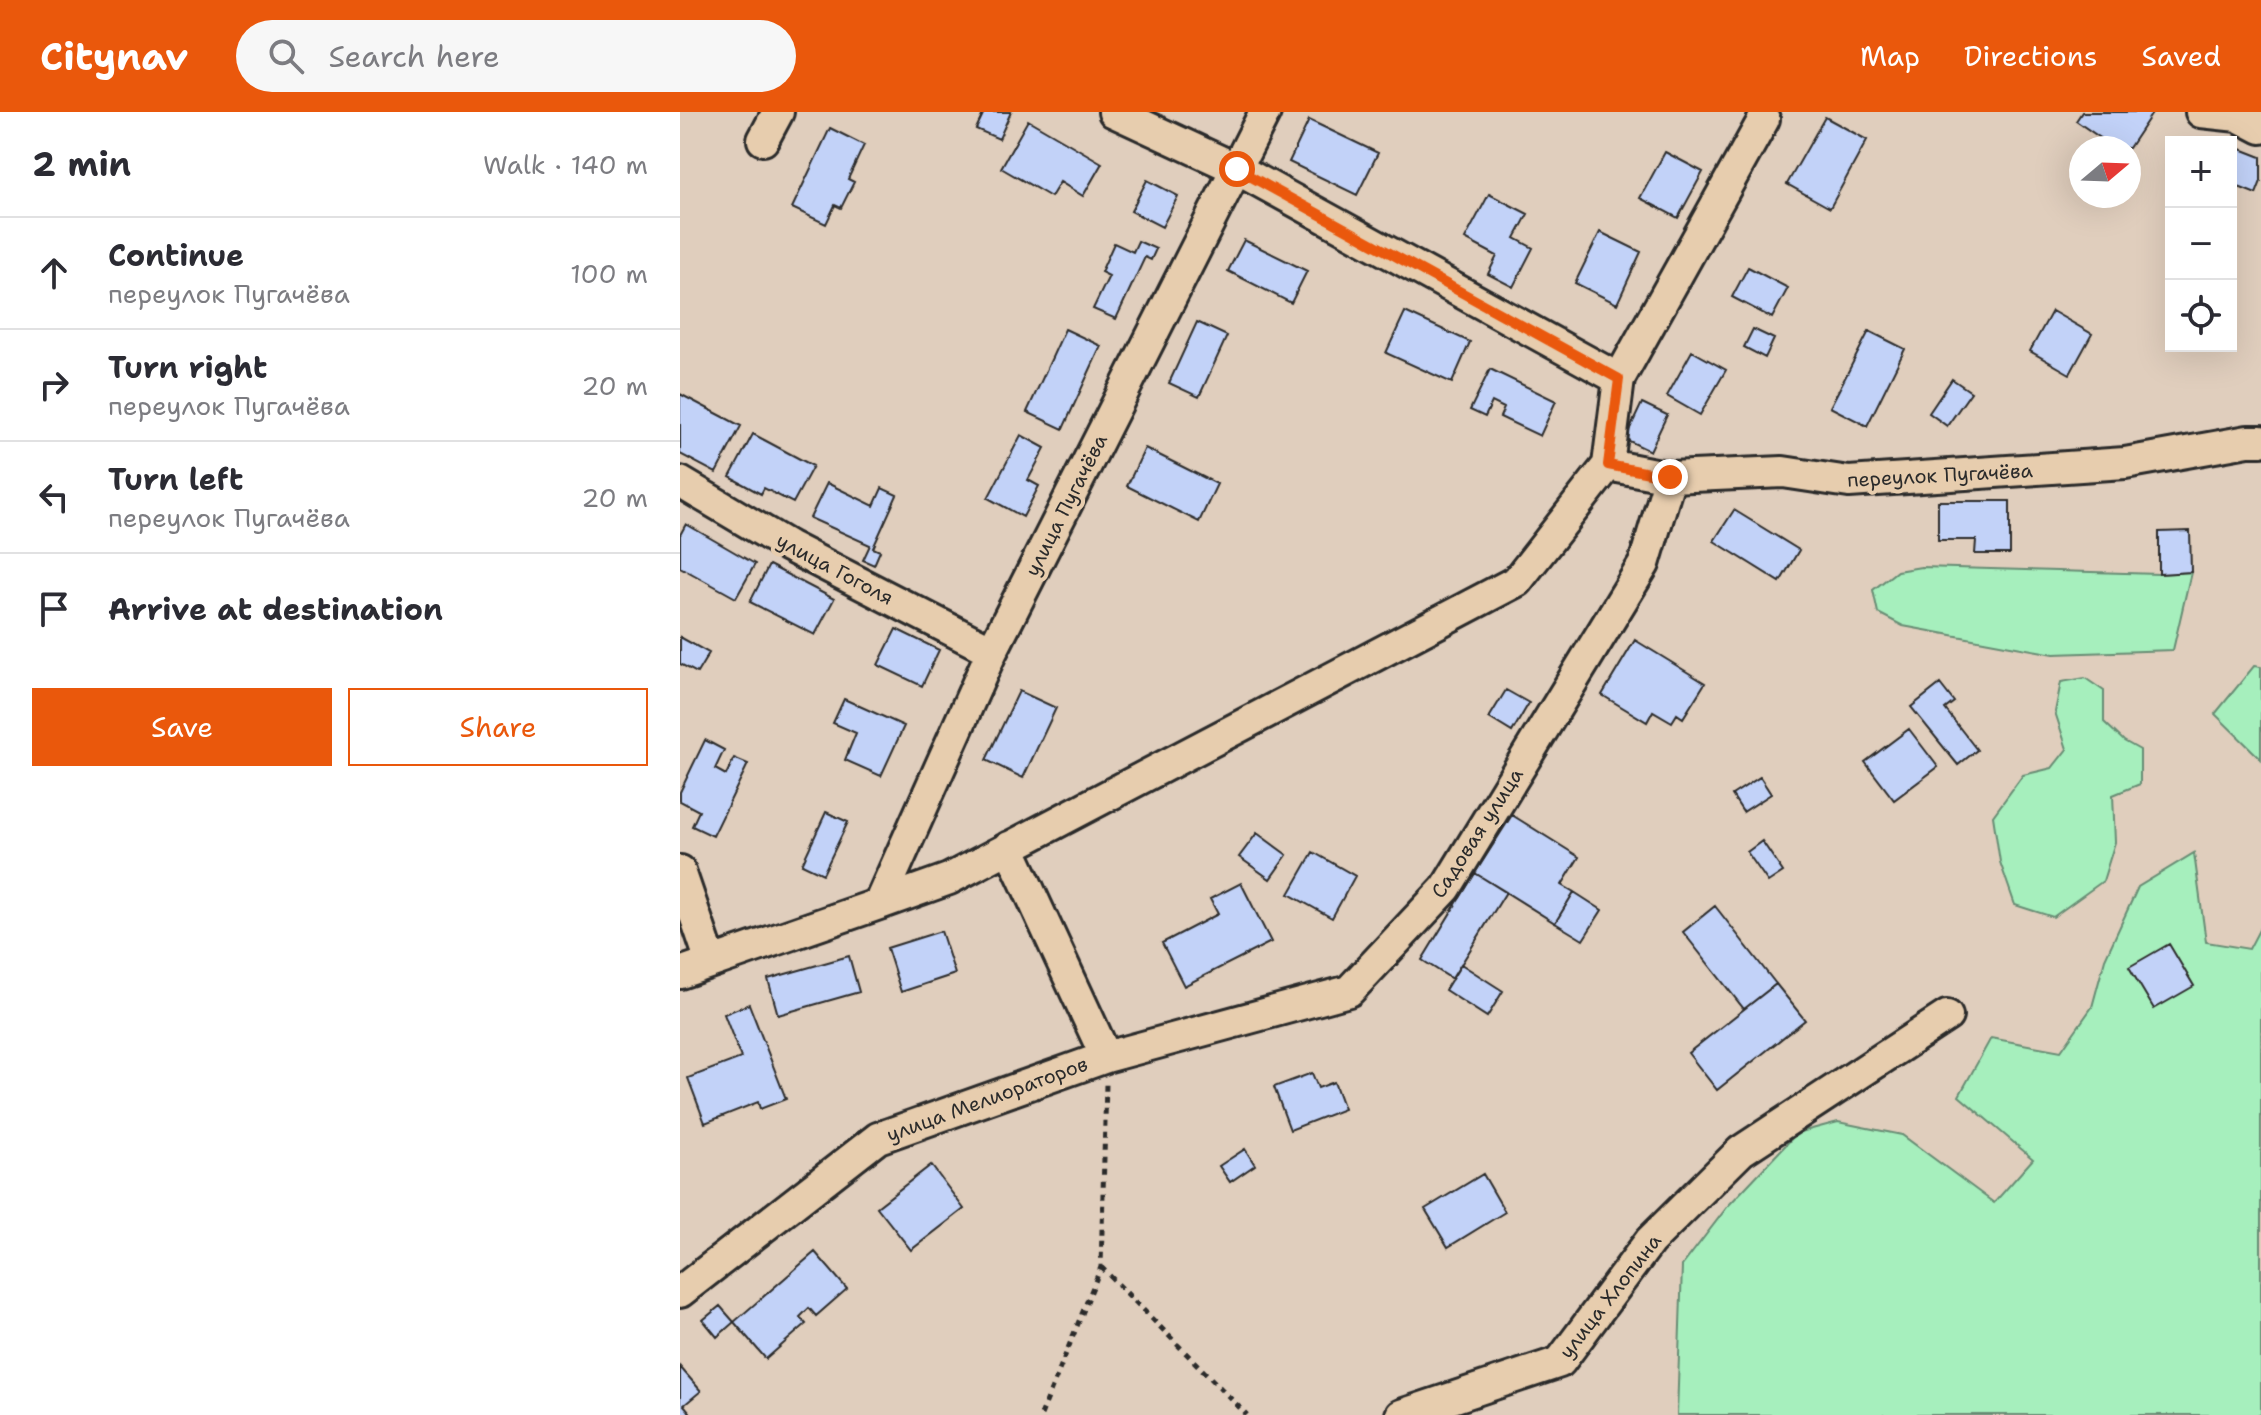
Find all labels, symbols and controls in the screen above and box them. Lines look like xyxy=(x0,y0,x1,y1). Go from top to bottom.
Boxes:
search box xyxy=(236,20,796,92)
text: Citynav xyxy=(40,31,188,82)
icon: search xyxy=(264,34,308,78)
text: Search here xyxy=(328,36,500,77)
text: Map xyxy=(1860,37,1920,75)
text: Directions xyxy=(1964,37,2098,75)
text: Saved xyxy=(2142,37,2221,75)
north arrow xyxy=(2069,136,2141,208)
map controls xyxy=(2165,136,2237,352)
button: + xyxy=(2165,136,2237,208)
text: 2 min xyxy=(32,141,131,187)
text: Walk · 140 m xyxy=(483,147,648,182)
route start xyxy=(1219,151,1255,187)
button: − xyxy=(2165,208,2237,280)
text: Continue xyxy=(108,235,244,276)
icon: ahead xyxy=(32,251,76,295)
text: 100 m xyxy=(570,256,648,291)
text: переулок Пугачёва xyxy=(108,276,350,311)
button: locate xyxy=(2165,280,2237,352)
text: Turn right xyxy=(108,347,267,388)
icon: right xyxy=(32,363,76,407)
text: 20 m xyxy=(581,368,648,403)
text: переулок Пугачёва xyxy=(108,388,350,423)
street label: улица Пугачёва xyxy=(1019,429,1113,581)
street label: переулок Пугачёва xyxy=(1846,457,2034,493)
text: Turn left xyxy=(108,459,243,500)
route end xyxy=(1652,459,1688,495)
icon: left xyxy=(32,475,76,519)
text: 20 m xyxy=(581,480,648,515)
text: переулок Пугачёва xyxy=(108,500,350,535)
street label: улица Гоголя xyxy=(772,527,898,611)
icon: arrive xyxy=(32,587,76,631)
text: Arrive at destination xyxy=(108,589,443,630)
button: Save xyxy=(32,688,332,766)
button: Share xyxy=(348,688,648,766)
street label: Садовая улица xyxy=(1425,762,1529,903)
street label: улица Мелиораторов xyxy=(883,1050,1091,1148)
street label: улица Хлопина xyxy=(1553,1228,1667,1364)

